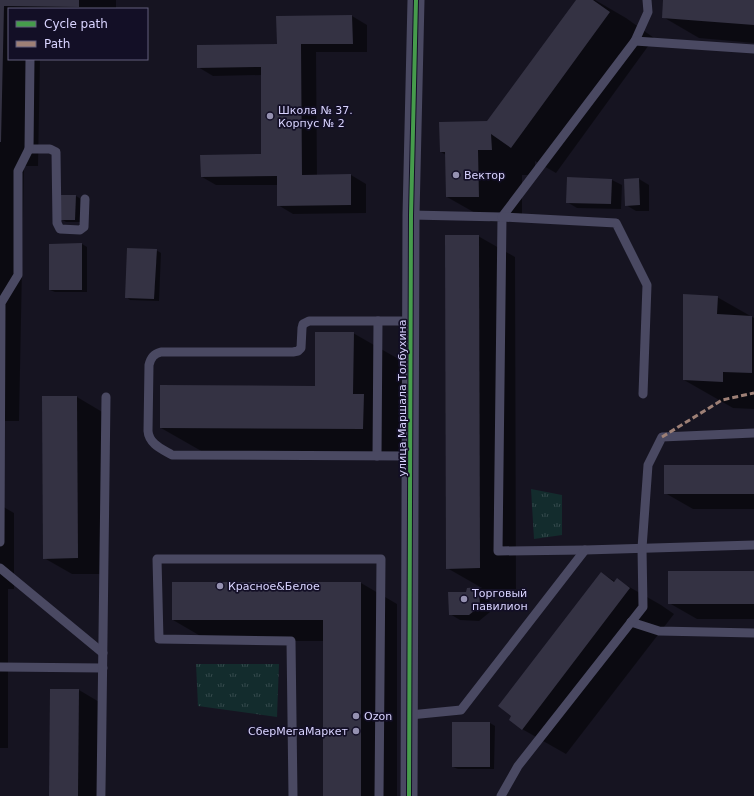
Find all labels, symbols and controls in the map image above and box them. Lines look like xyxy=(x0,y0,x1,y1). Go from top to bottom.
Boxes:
legend xyxy=(8,8,148,60)
text: Cycle path xyxy=(44,17,108,31)
text: Path xyxy=(44,37,70,51)
place label: Школа № 37. Корпус № 2 xyxy=(278,104,353,130)
marker: Школа № 37. Корпус № 2 xyxy=(265,111,275,121)
place label: Вектор xyxy=(464,169,505,182)
marker: Вектор xyxy=(451,170,461,180)
street label: улица Маршала Толбухина xyxy=(396,319,409,477)
place label: Красное&Белое xyxy=(228,580,320,593)
marker: Красное&Белое xyxy=(215,581,225,591)
place label: Торговый павилион xyxy=(471,587,528,613)
marker: Торговый павилион xyxy=(459,594,469,604)
place label: Ozon xyxy=(364,710,392,723)
marker: Ozon xyxy=(351,711,361,721)
place label: СберМегаМаркет xyxy=(248,725,349,738)
marker: СберМегаМаркет xyxy=(351,726,361,736)

